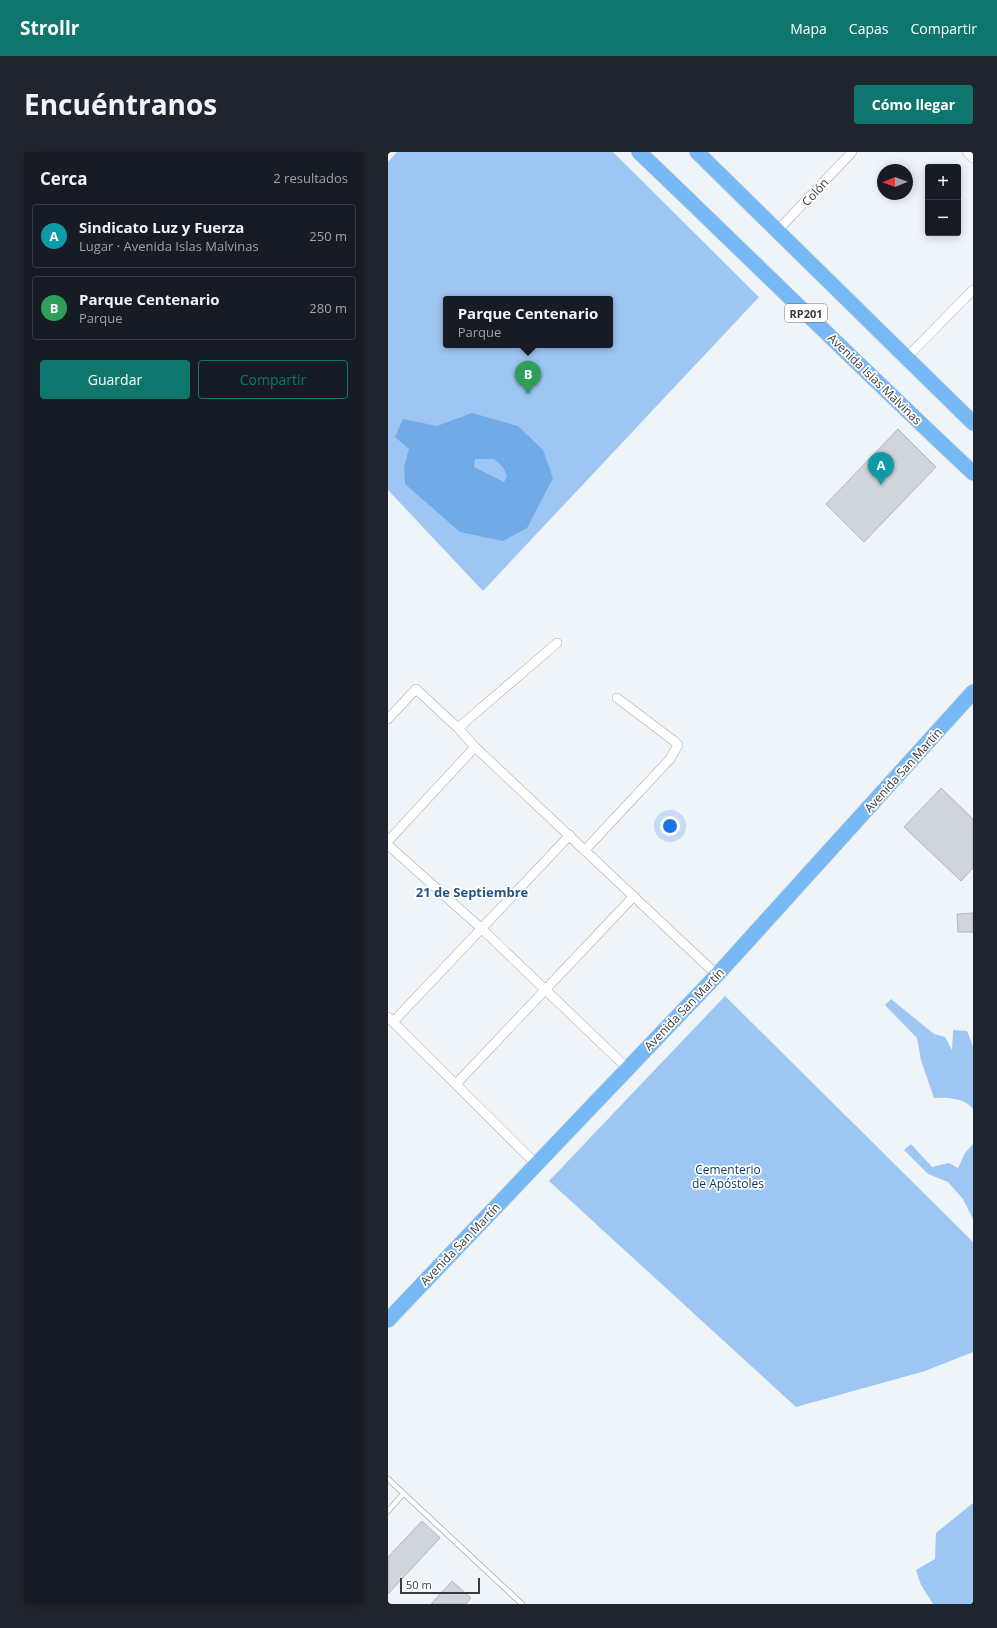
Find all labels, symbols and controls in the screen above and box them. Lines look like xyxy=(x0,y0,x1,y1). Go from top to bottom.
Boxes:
text: Strollr xyxy=(20,15,79,41)
text: Mapa xyxy=(790,19,827,38)
text: Capas xyxy=(849,19,888,38)
text: Compartir xyxy=(910,19,977,38)
text: Encuéntranos xyxy=(24,85,217,123)
button: Cómo llegar xyxy=(854,85,973,124)
north arrow xyxy=(877,164,913,200)
map controls xyxy=(925,164,961,236)
button: + xyxy=(925,164,961,200)
text: Cerca xyxy=(40,167,88,190)
text: 2 resultados xyxy=(273,169,348,187)
street label: Colón xyxy=(798,174,832,210)
button: − xyxy=(925,200,961,236)
text: Sindicato Luz y Fuerza xyxy=(79,217,244,237)
text: A xyxy=(50,227,58,245)
text: 250 m xyxy=(309,227,347,245)
text: Lugar · Avenida Islas Malvinas xyxy=(79,237,259,255)
text: Parque Centenario xyxy=(79,289,220,309)
popup xyxy=(443,296,613,348)
text: B xyxy=(50,299,58,317)
text: 280 m xyxy=(309,299,347,317)
text: Parque Centenario xyxy=(458,303,598,323)
road number: RP201 xyxy=(785,304,827,322)
text: Parque xyxy=(79,309,123,327)
text: Parque xyxy=(458,323,501,341)
street label: Avenida Islas Malvinas xyxy=(824,330,926,429)
button: Guardar xyxy=(40,360,190,399)
button: Compartir xyxy=(198,360,348,399)
pin: B xyxy=(515,361,541,394)
pin: A xyxy=(868,452,894,485)
street label: Avenida San Martín xyxy=(860,724,946,816)
your location xyxy=(660,816,680,836)
district label: 21 de Septiembre xyxy=(416,883,529,901)
street label: Avenida San Martín xyxy=(640,964,728,1054)
park label: Cementerio de Apóstoles xyxy=(692,1161,764,1192)
street label: Avenida San Martín xyxy=(416,1199,504,1289)
scale bar xyxy=(400,1576,480,1595)
text: 50 m xyxy=(406,1577,432,1592)

